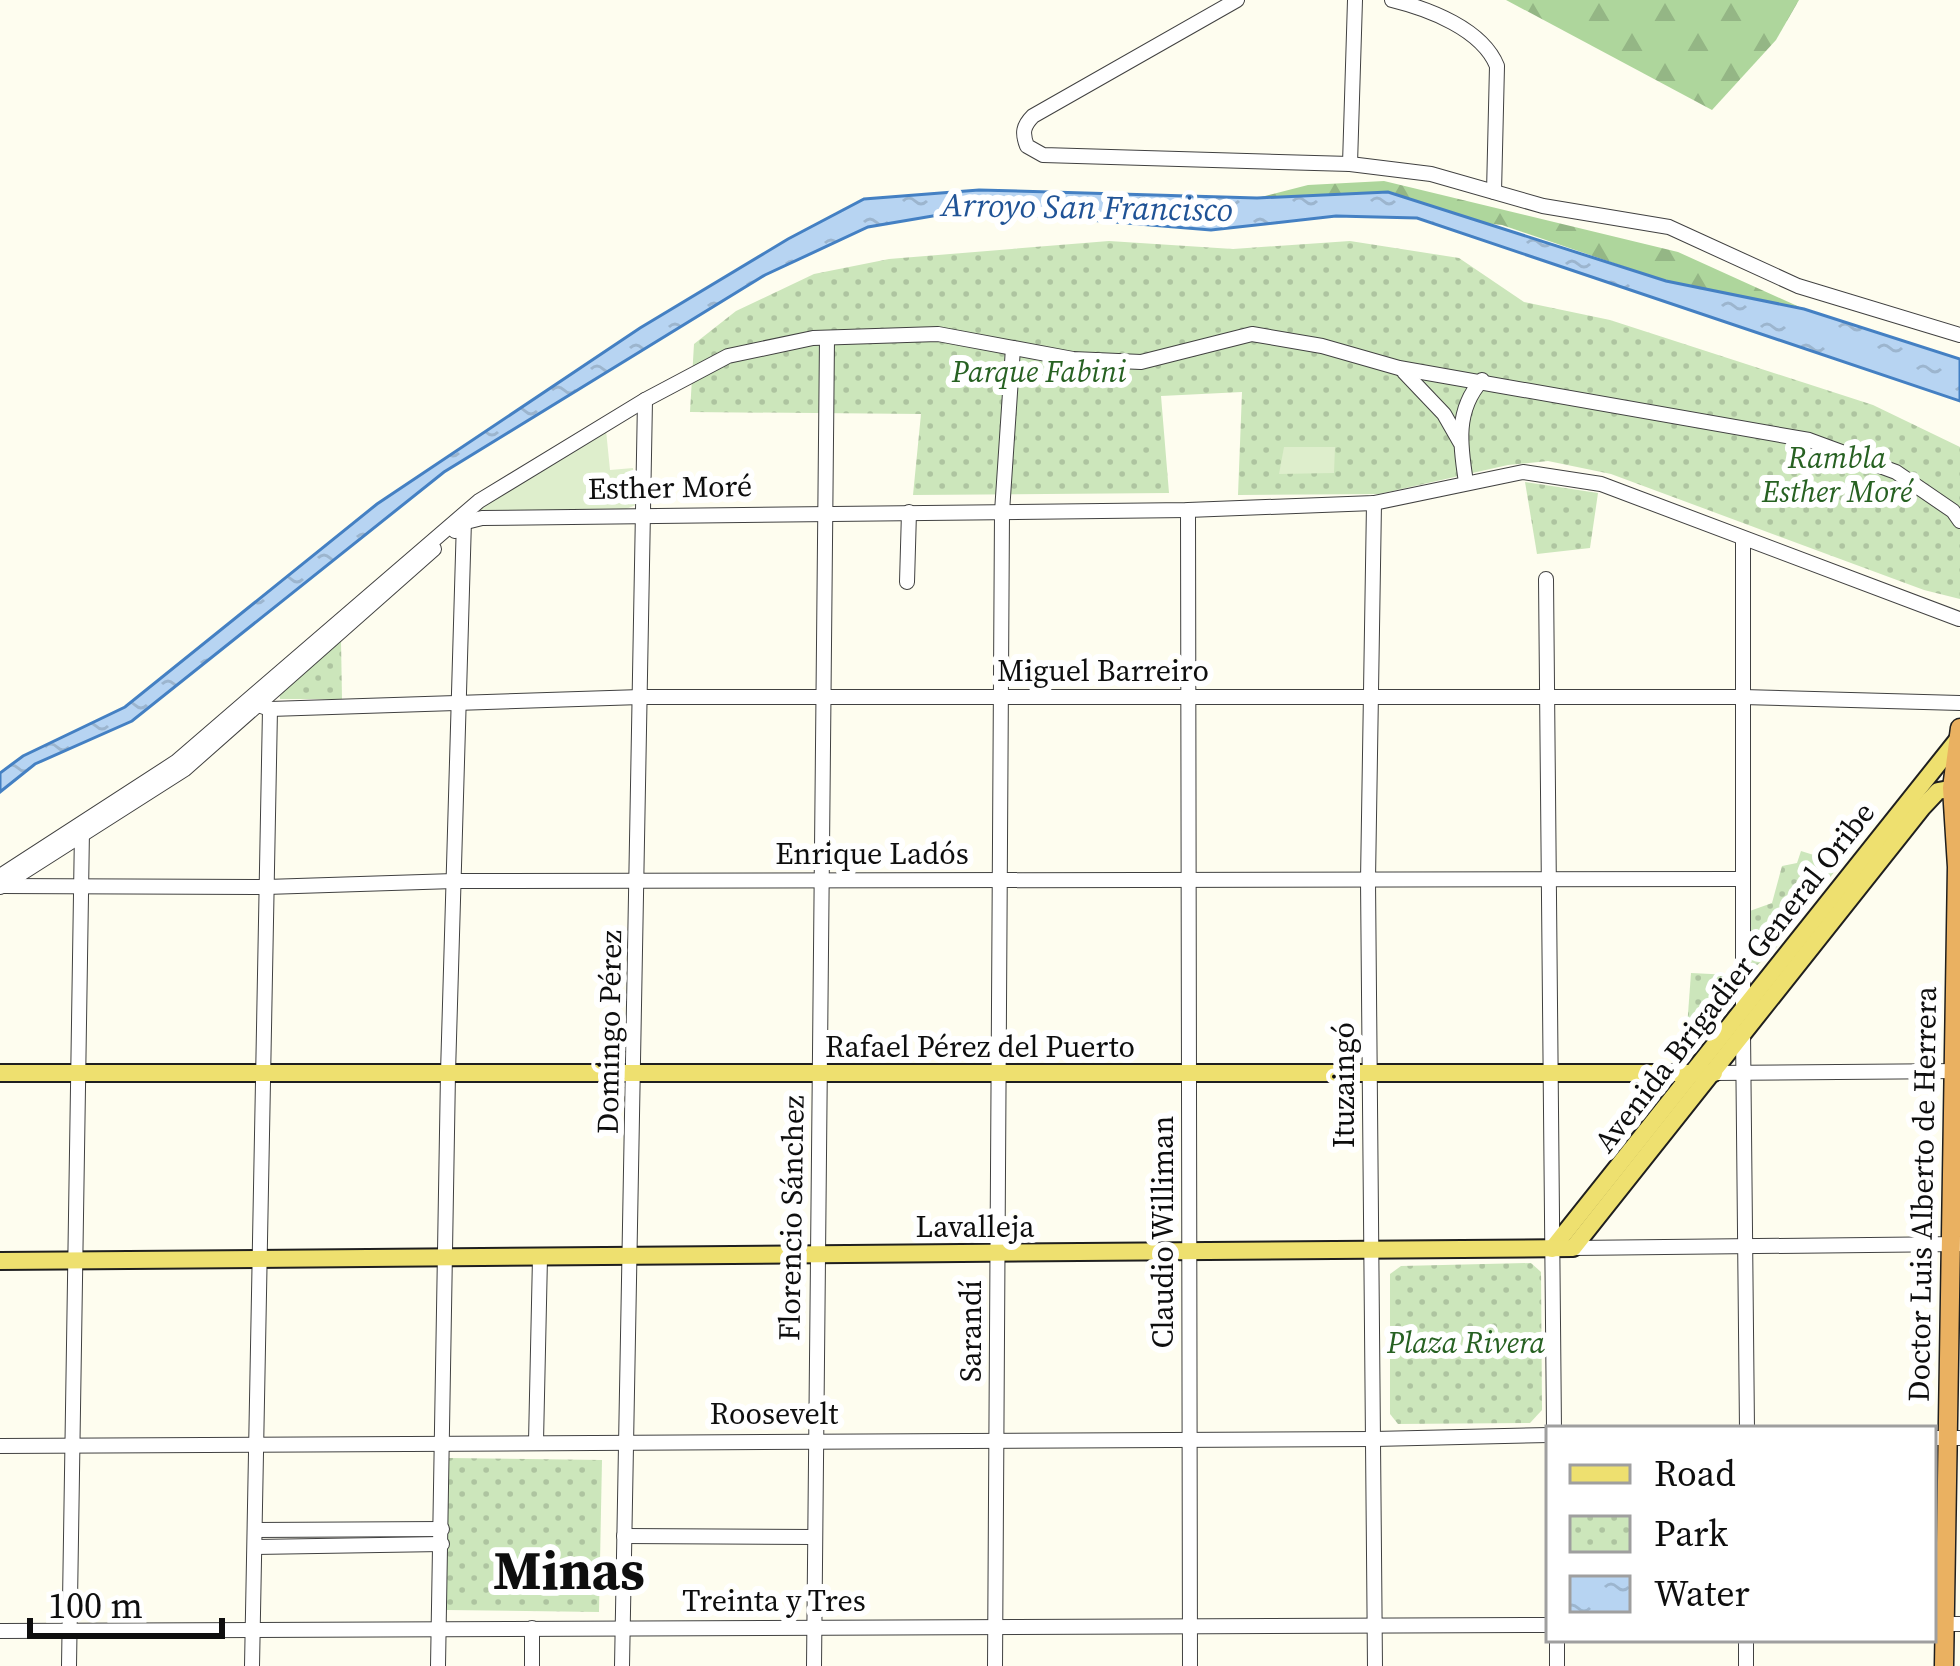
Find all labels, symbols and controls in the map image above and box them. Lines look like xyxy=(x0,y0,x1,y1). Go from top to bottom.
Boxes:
water label: Arroyo San Francisco xyxy=(939,182,1233,232)
park label: Parque Fabini xyxy=(951,351,1126,392)
park label: Rambla Esther Moré xyxy=(1761,437,1914,512)
street label: Esther Moré xyxy=(587,465,753,509)
street label: Miguel Barreiro xyxy=(997,650,1209,691)
street label: Avenida Brigadier General Oribe xyxy=(1584,793,1884,1161)
street label: Enrique Ladós xyxy=(775,833,969,874)
street label: Domingo Pérez xyxy=(587,929,631,1135)
street label: Doctor Luis Alberto de Herrera xyxy=(1898,985,1946,1402)
street label: Ituzaingó xyxy=(1323,1022,1364,1148)
street label: Rafael Pérez del Puerto xyxy=(825,1026,1135,1067)
street label: Florencio Sánchez xyxy=(768,1095,814,1341)
street label: Claudio Williman xyxy=(1142,1116,1183,1348)
street label: Lavalleja xyxy=(915,1206,1035,1247)
street label: Sarandí xyxy=(950,1280,991,1382)
park label: Plaza Rivera xyxy=(1386,1322,1545,1363)
street label: Roosevelt xyxy=(710,1393,838,1434)
legend xyxy=(1546,1426,1936,1642)
text: Road xyxy=(1654,1449,1736,1498)
text: Park xyxy=(1654,1509,1728,1558)
district label: Minas xyxy=(493,1533,645,1607)
scale bar xyxy=(30,1564,222,1638)
text: Water xyxy=(1654,1569,1750,1618)
street label: Treinta y Tres xyxy=(682,1580,866,1621)
text: 100 m xyxy=(48,1581,143,1630)

